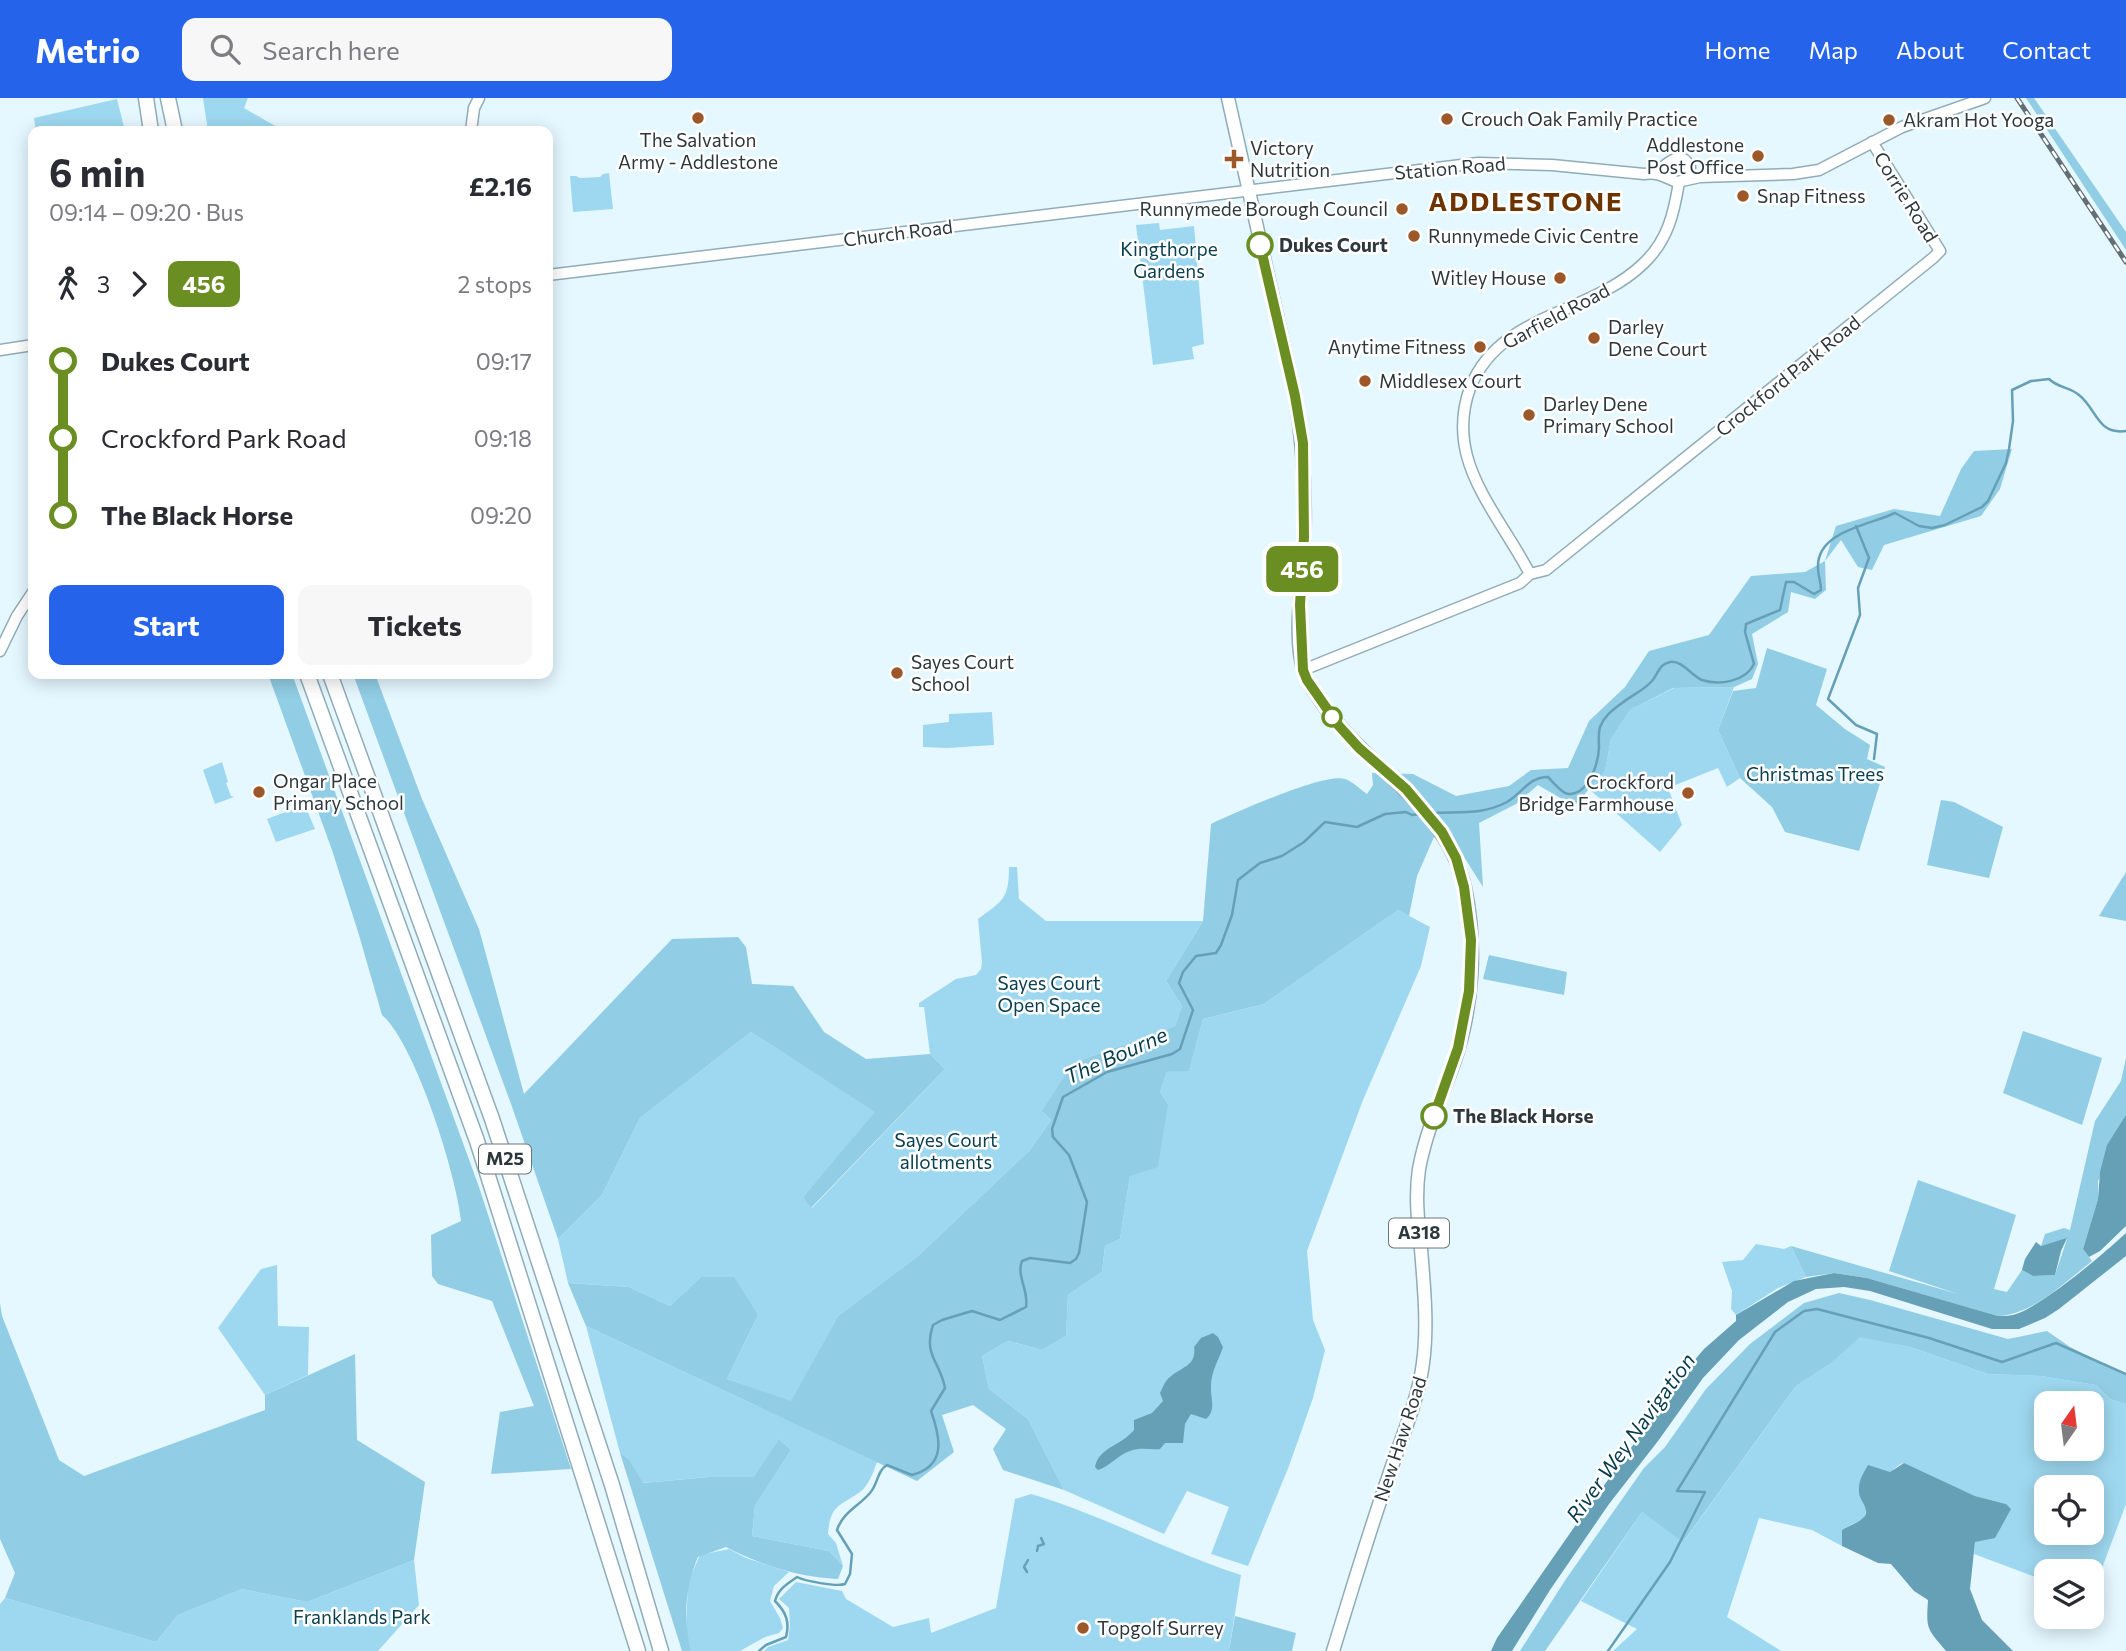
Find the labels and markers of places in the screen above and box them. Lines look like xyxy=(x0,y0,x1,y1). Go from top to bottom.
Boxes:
place label: Crouch Oak Family Practice xyxy=(1461,107,1698,130)
place label: Akram Hot Yooga xyxy=(1903,108,2054,131)
marker: The Salvation Army - Addlestone xyxy=(690,110,706,126)
marker: Crouch Oak Family Practice xyxy=(1439,111,1455,127)
marker: Akram Hot Yooga xyxy=(1881,112,1897,128)
place label: The Salvation Army - Addlestone xyxy=(618,128,778,173)
place label: Addlestone Post Office xyxy=(1646,133,1744,178)
place label: Victory Nutrition xyxy=(1250,136,1330,181)
marker: Addlestone Post Office xyxy=(1750,148,1766,164)
marker: Victory Nutrition xyxy=(1224,149,1244,169)
place label: Snap Fitness xyxy=(1757,184,1866,207)
marker: Snap Fitness xyxy=(1735,188,1751,204)
place label: Runnymede Borough Council xyxy=(1140,197,1388,220)
marker: Runnymede Borough Council xyxy=(1394,201,1410,217)
place label: Runnymede Civic Centre xyxy=(1428,224,1638,247)
marker: Runnymede Civic Centre xyxy=(1406,228,1422,244)
marker: Dukes Court xyxy=(1247,232,1273,258)
place label: Dukes Court xyxy=(1279,233,1388,256)
place label: Witley House xyxy=(1431,266,1546,289)
marker: Witley House xyxy=(1552,270,1568,286)
place label: Darley Dene Court xyxy=(1608,315,1707,360)
marker: Darley Dene Court xyxy=(1586,330,1602,346)
place label: Anytime Fitness xyxy=(1328,335,1466,358)
marker: Anytime Fitness xyxy=(1472,339,1488,355)
place label: Middlesex Court xyxy=(1379,369,1522,392)
marker: Middlesex Court xyxy=(1357,373,1373,389)
place label: Darley Dene Primary School xyxy=(1543,392,1674,437)
marker: Darley Dene Primary School xyxy=(1521,407,1537,423)
place label: Sayes Court School xyxy=(911,650,1014,695)
marker: Sayes Court School xyxy=(889,665,905,681)
unlabelled marker xyxy=(1322,707,1342,727)
place label: Ongar Place Primary School xyxy=(273,769,404,814)
place label: Crockford Bridge Farmhouse xyxy=(1518,770,1674,815)
marker: Ongar Place Primary School xyxy=(251,784,267,800)
marker: Crockford Bridge Farmhouse xyxy=(1680,785,1696,801)
marker: The Black Horse xyxy=(1421,1103,1447,1129)
place label: The Black Horse xyxy=(1453,1104,1593,1127)
place label: Topgolf Surrey xyxy=(1097,1616,1224,1639)
marker: Topgolf Surrey xyxy=(1075,1620,1091,1636)

